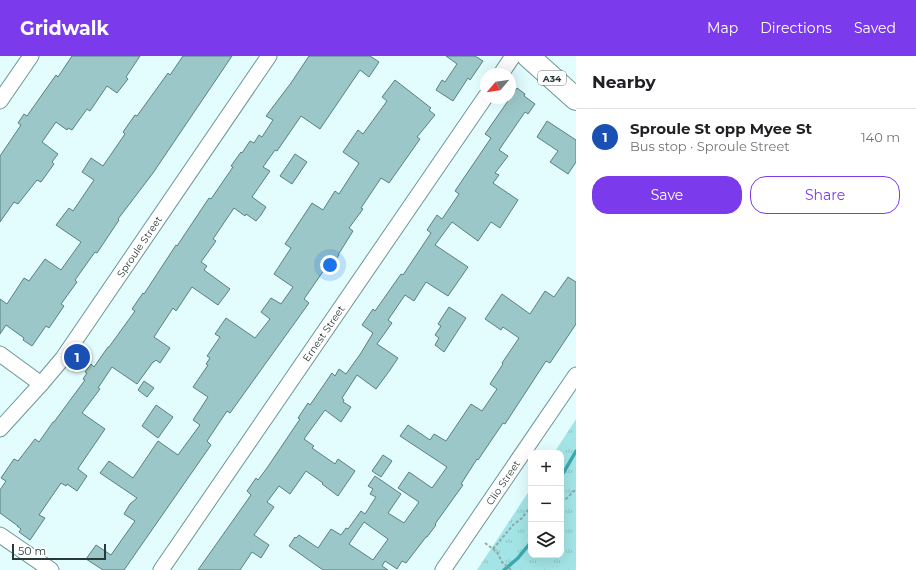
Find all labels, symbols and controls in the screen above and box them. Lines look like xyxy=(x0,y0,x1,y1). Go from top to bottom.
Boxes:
text: Gridwalk xyxy=(20,17,109,40)
text: Map xyxy=(707,19,738,37)
text: Directions xyxy=(760,19,832,37)
text: Saved xyxy=(854,19,896,37)
north arrow xyxy=(480,68,516,104)
road number: A34 xyxy=(538,71,566,85)
text: Nearby xyxy=(592,72,656,92)
text: Sproule St opp Myee St xyxy=(630,119,812,138)
text: 1 xyxy=(602,129,608,145)
text: 140 m xyxy=(861,129,900,145)
text: Bus stop · Sproule Street xyxy=(630,138,790,154)
button: Save xyxy=(592,176,742,214)
button: Share xyxy=(750,176,900,214)
street label: Sproule Street xyxy=(114,213,165,280)
your location xyxy=(320,255,340,275)
street label: Ernest Street xyxy=(299,303,347,364)
pin: 1 xyxy=(64,342,90,372)
map controls xyxy=(528,450,564,558)
button: + xyxy=(528,450,564,486)
street label: Clio Street xyxy=(483,457,523,507)
button: − xyxy=(528,486,564,522)
button: layers xyxy=(528,522,564,558)
scale bar xyxy=(12,542,106,561)
text: 50 m xyxy=(18,544,46,558)

